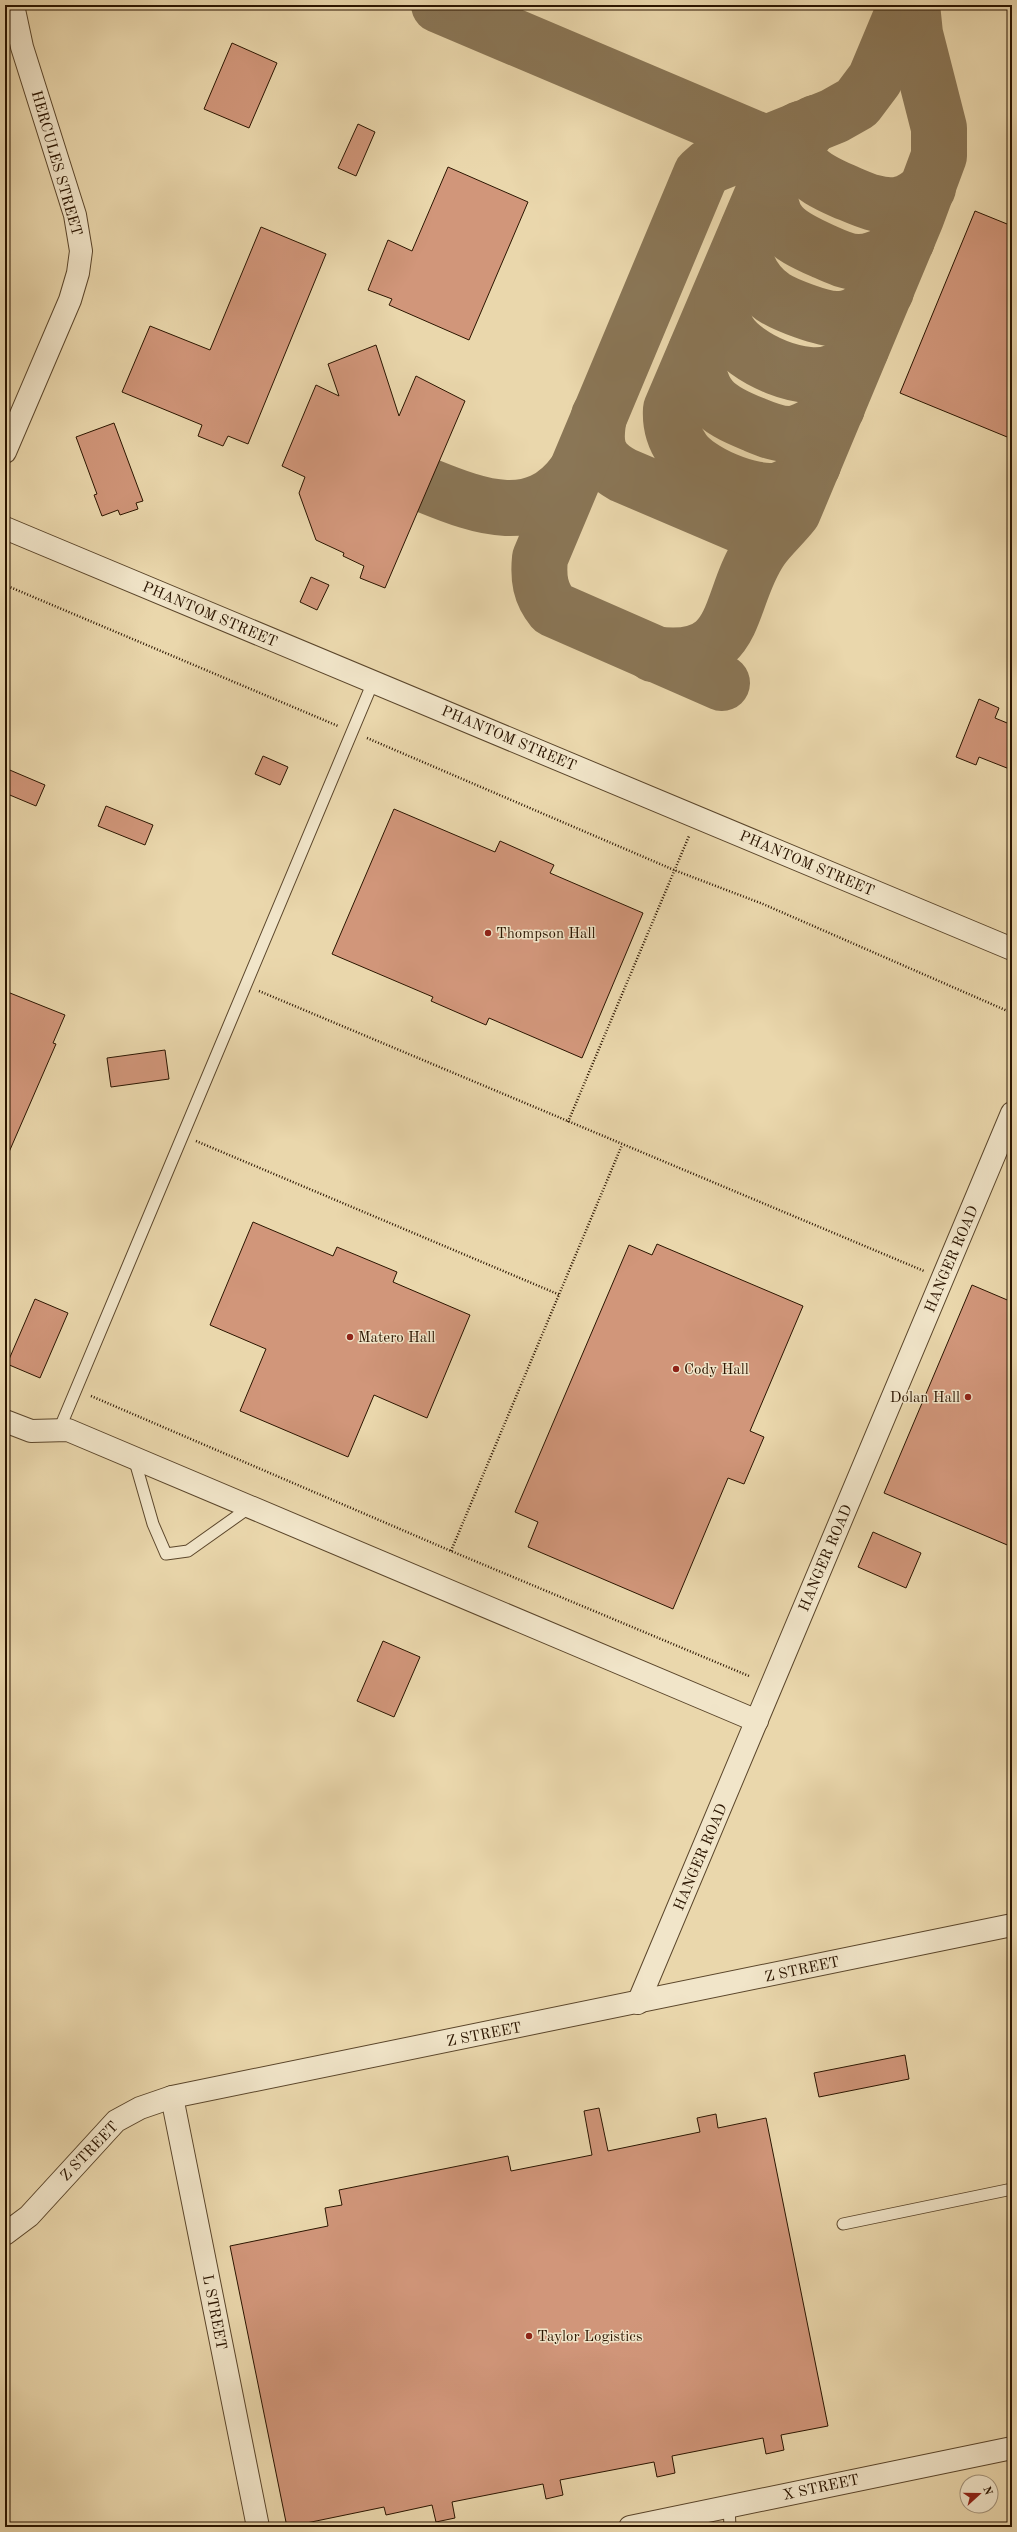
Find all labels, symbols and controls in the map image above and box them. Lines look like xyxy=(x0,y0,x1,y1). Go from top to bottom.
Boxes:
street label: HERCULES STREET xyxy=(28,89,84,238)
street label: PHANTOM STREET xyxy=(140,580,279,651)
street label: PHANTOM STREET xyxy=(439,704,578,775)
street label: PHANTOM STREET xyxy=(737,829,876,900)
place label: Thompson Hall xyxy=(496,927,596,942)
marker: Thompson Hall xyxy=(483,928,493,938)
street label: HANGER ROAD xyxy=(923,1204,982,1315)
place label: Matero Hall xyxy=(358,1331,435,1346)
marker: Matero Hall xyxy=(345,1332,355,1342)
place label: Cody Hall xyxy=(684,1363,749,1378)
marker: Cody Hall xyxy=(671,1364,681,1374)
place label: Dolan Hall xyxy=(890,1391,960,1406)
marker: Dolan Hall xyxy=(963,1392,973,1402)
street label: HANGER ROAD xyxy=(797,1503,856,1614)
street label: HANGER ROAD xyxy=(672,1802,731,1913)
street label: Z STREET xyxy=(764,1955,841,1986)
street label: Z STREET xyxy=(445,2021,523,2050)
street label: Z STREET xyxy=(58,2119,122,2185)
street label: L STREET xyxy=(199,2273,228,2351)
place label: Taylor Logistics xyxy=(537,2330,642,2345)
marker: Taylor Logistics xyxy=(524,2331,534,2341)
street label: X STREET xyxy=(782,2473,861,2504)
north arrow xyxy=(959,2474,999,2514)
text: N xyxy=(980,2485,994,2497)

